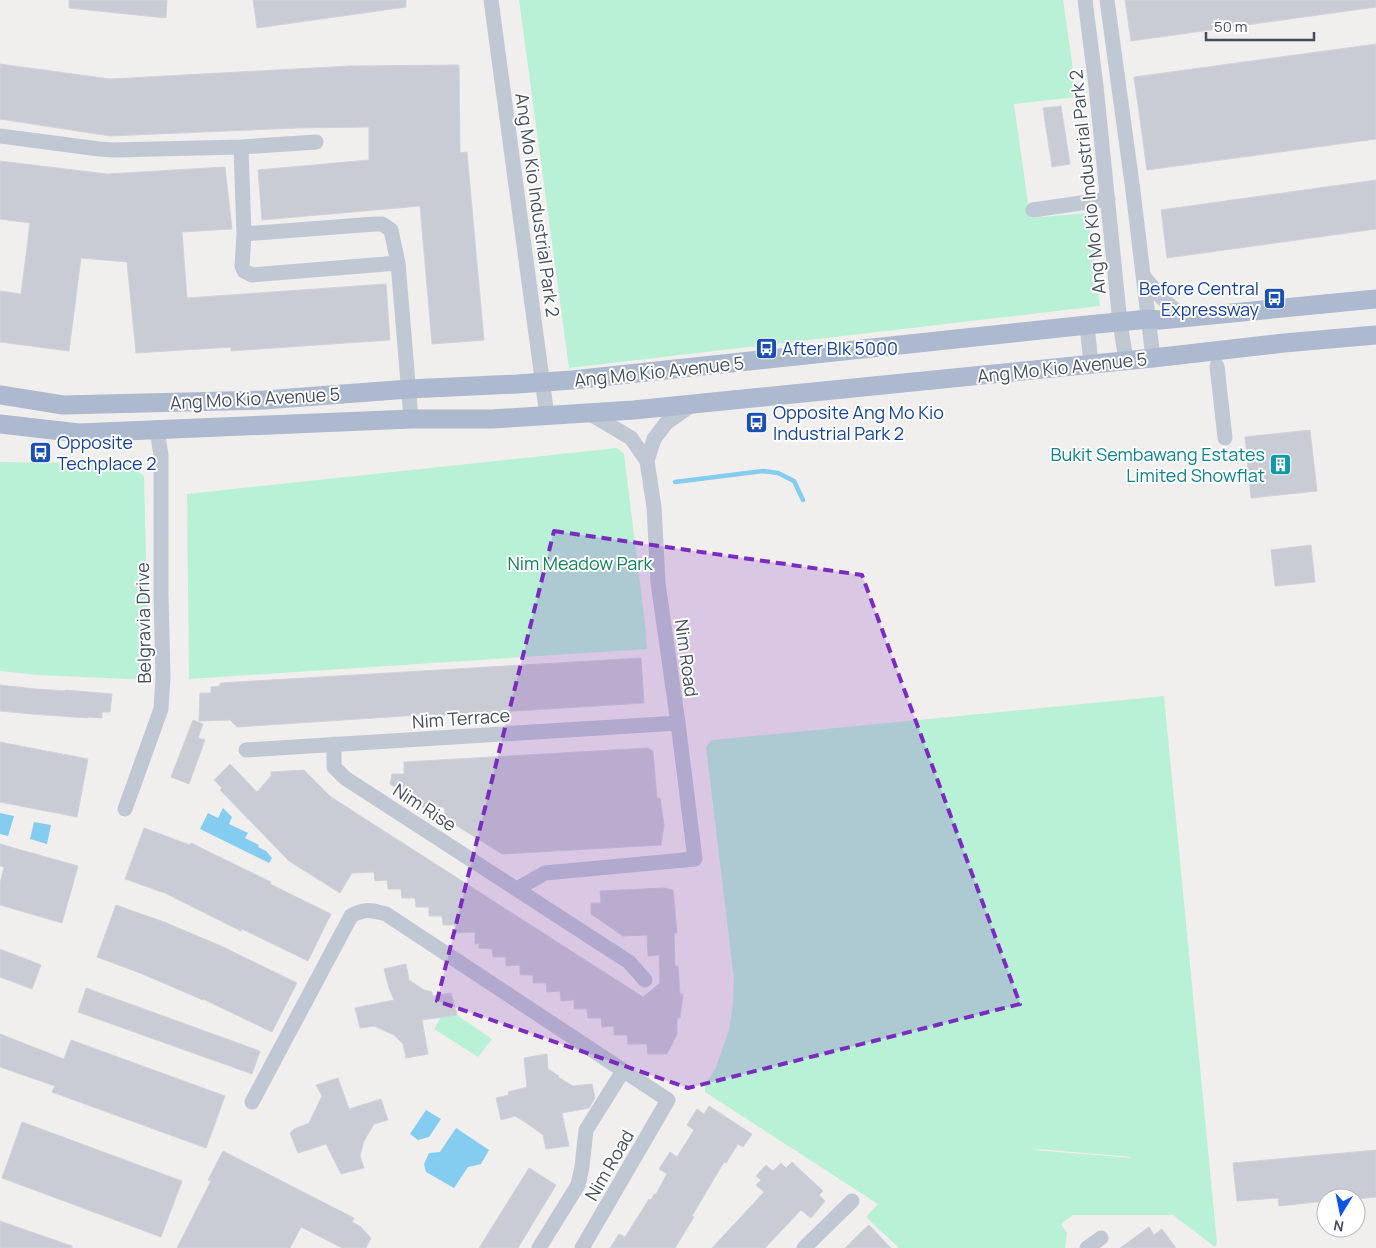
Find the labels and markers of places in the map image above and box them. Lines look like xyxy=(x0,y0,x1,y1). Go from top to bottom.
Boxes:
place label: Before Central Expressway xyxy=(1139,276,1259,321)
bus stop icon: Before Central Expressway xyxy=(1263,286,1287,310)
bus stop icon: After Blk 5000 xyxy=(754,336,778,360)
place label: After Blk 5000 xyxy=(782,336,898,360)
place label: Opposite Ang Mo Kio Industrial Park 2 xyxy=(773,400,944,445)
bus stop icon: Opposite Ang Mo Kio Industrial Park 2 xyxy=(745,410,769,434)
place label: Opposite Techplace 2 xyxy=(57,430,156,475)
bus stop icon: Opposite Techplace 2 xyxy=(29,440,53,464)
place label: Bukit Sembawang Estates Limited Showflat xyxy=(1050,442,1265,487)
building icon: Bukit Sembawang Estates Limited Showflat xyxy=(1269,452,1293,476)

